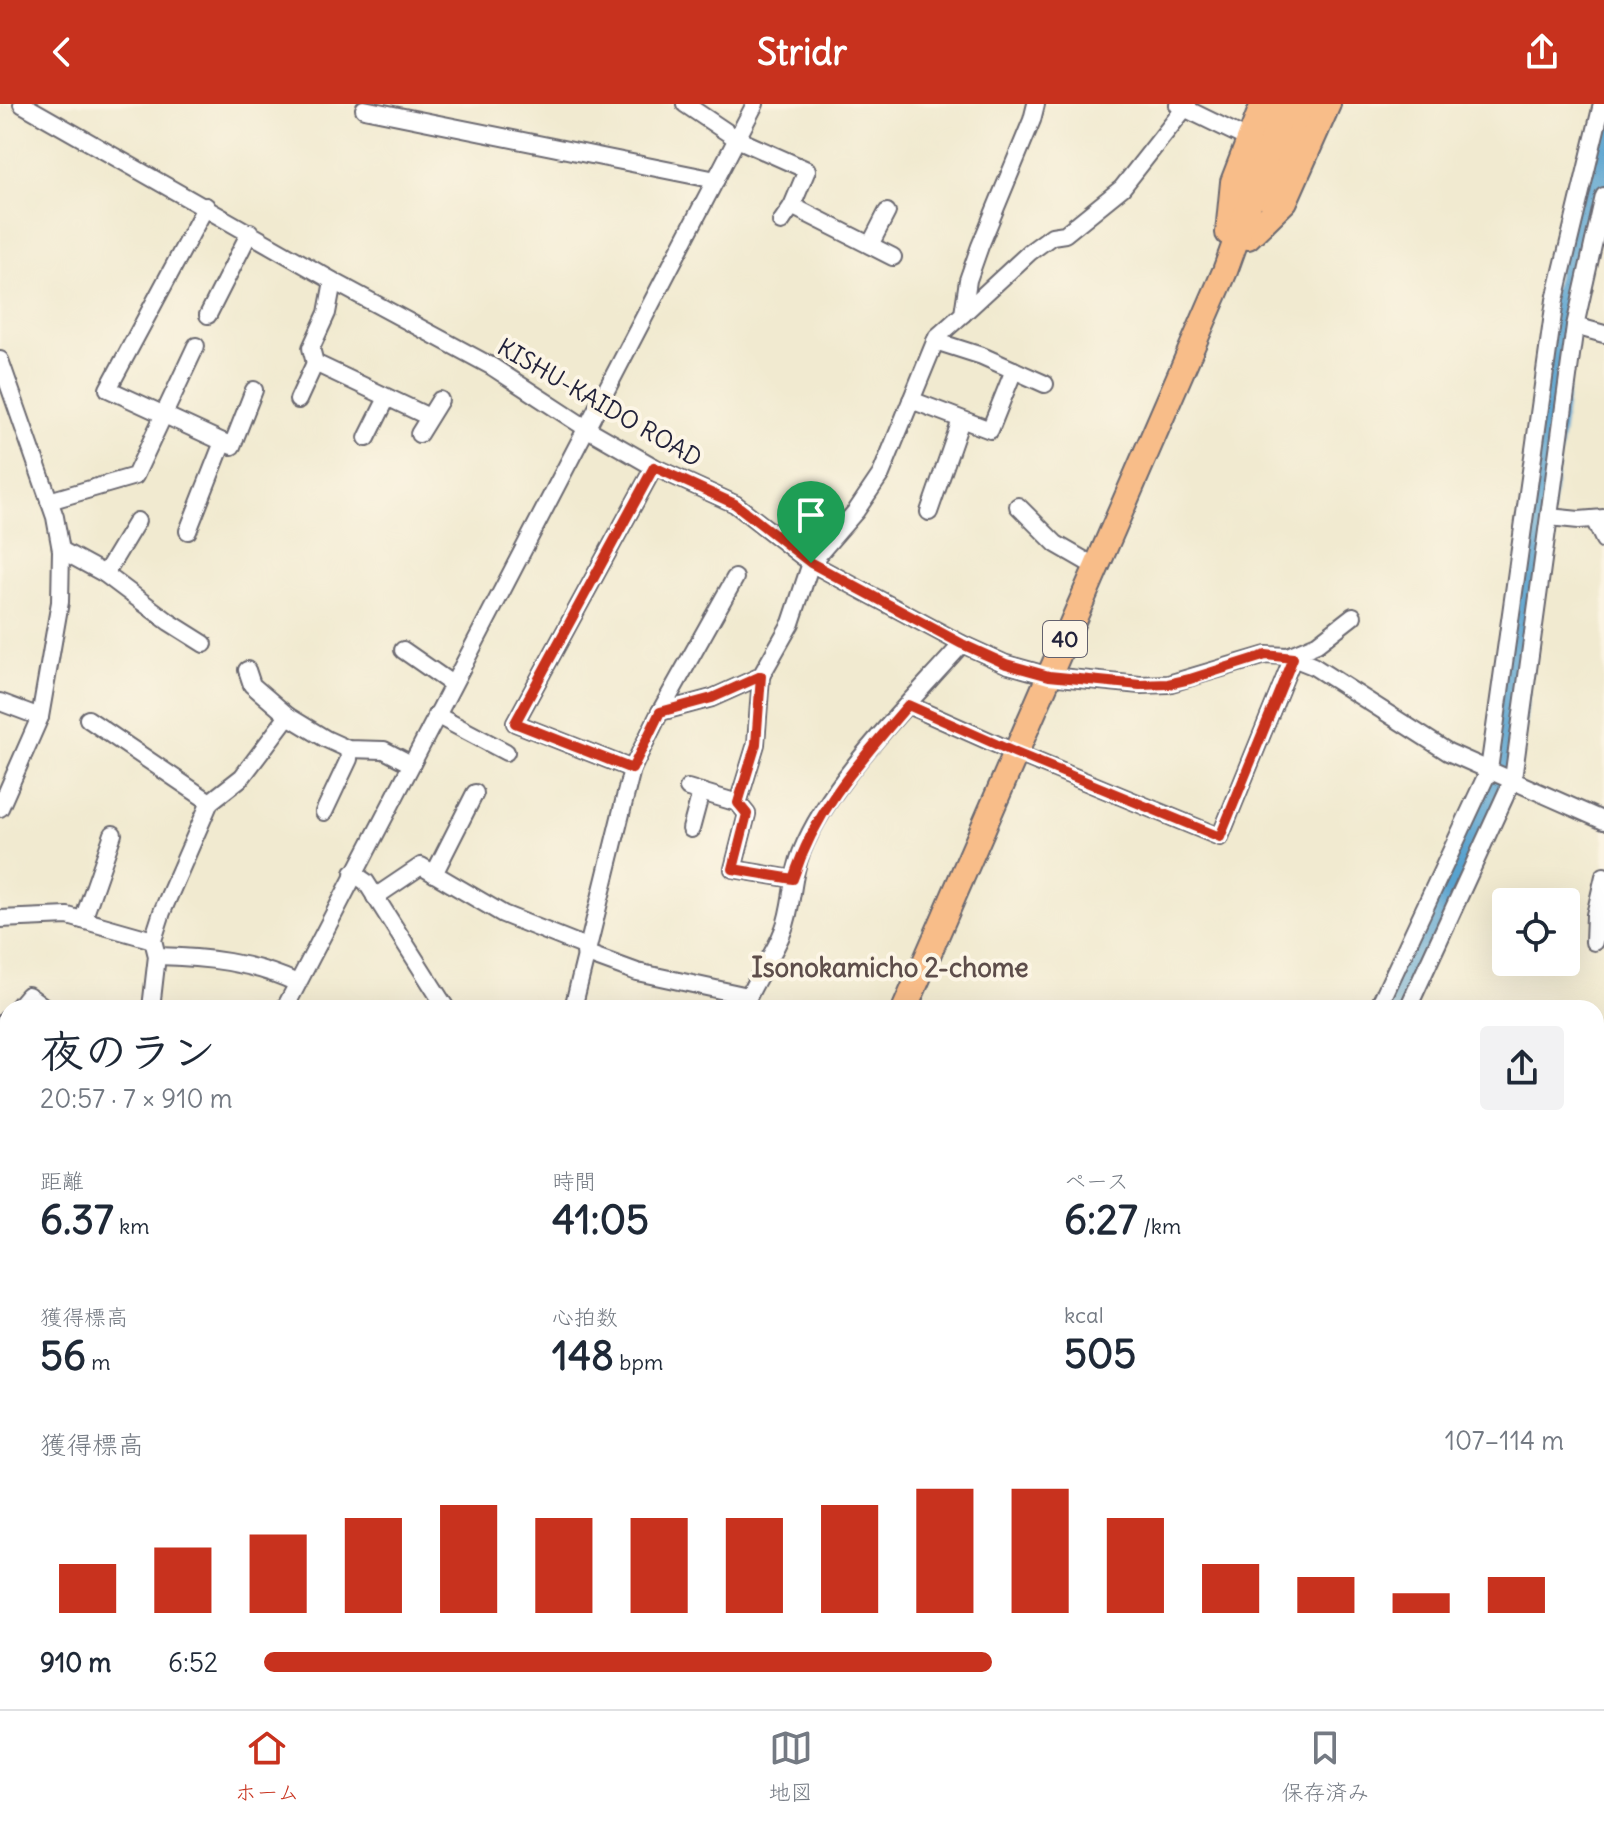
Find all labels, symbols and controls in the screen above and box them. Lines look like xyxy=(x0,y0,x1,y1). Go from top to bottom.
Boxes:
icon: back xyxy=(40,30,84,74)
text: Stridr xyxy=(757,30,847,75)
icon: share xyxy=(1520,30,1564,74)
street label: KISHU-KAIDO ROAD xyxy=(493,331,707,473)
pin xyxy=(777,481,845,563)
icon: arrive xyxy=(789,493,833,537)
road number: 40 xyxy=(1043,621,1087,657)
map controls xyxy=(1492,888,1580,976)
button: locate xyxy=(1492,888,1580,976)
district label: Isonokamicho 2-chome xyxy=(751,951,1029,984)
text: 夜のラン xyxy=(40,1024,216,1079)
button: share xyxy=(1480,1026,1564,1110)
text: 20:57 · 7 × 910 m xyxy=(40,1082,233,1115)
text: 距離 xyxy=(40,1167,84,1195)
text: 時間 xyxy=(552,1167,596,1195)
text: ペース xyxy=(1064,1167,1129,1195)
text: 6.37 xyxy=(40,1195,114,1245)
text: 41:05 xyxy=(552,1195,649,1245)
text: 6:27 xyxy=(1064,1195,1138,1245)
text: km xyxy=(114,1212,149,1240)
text: /km xyxy=(1138,1212,1181,1240)
text: kcal xyxy=(1064,1301,1104,1329)
text: 獲得標高 xyxy=(40,1303,128,1331)
text: 心拍数 xyxy=(552,1303,618,1331)
text: 505 xyxy=(1064,1329,1136,1379)
text: 56 xyxy=(40,1331,86,1381)
text: 148 xyxy=(552,1331,614,1381)
text: m xyxy=(86,1348,111,1376)
text: bpm xyxy=(614,1348,663,1376)
text: 107–114 m xyxy=(1445,1424,1564,1457)
text: 獲得標高 xyxy=(40,1428,144,1461)
text: 910 m xyxy=(40,1646,111,1679)
text: 6:52 xyxy=(168,1646,218,1679)
tab: ホーム xyxy=(234,1726,300,1806)
tab: 地図 xyxy=(769,1726,813,1806)
tab: 保存済み xyxy=(1281,1726,1370,1806)

